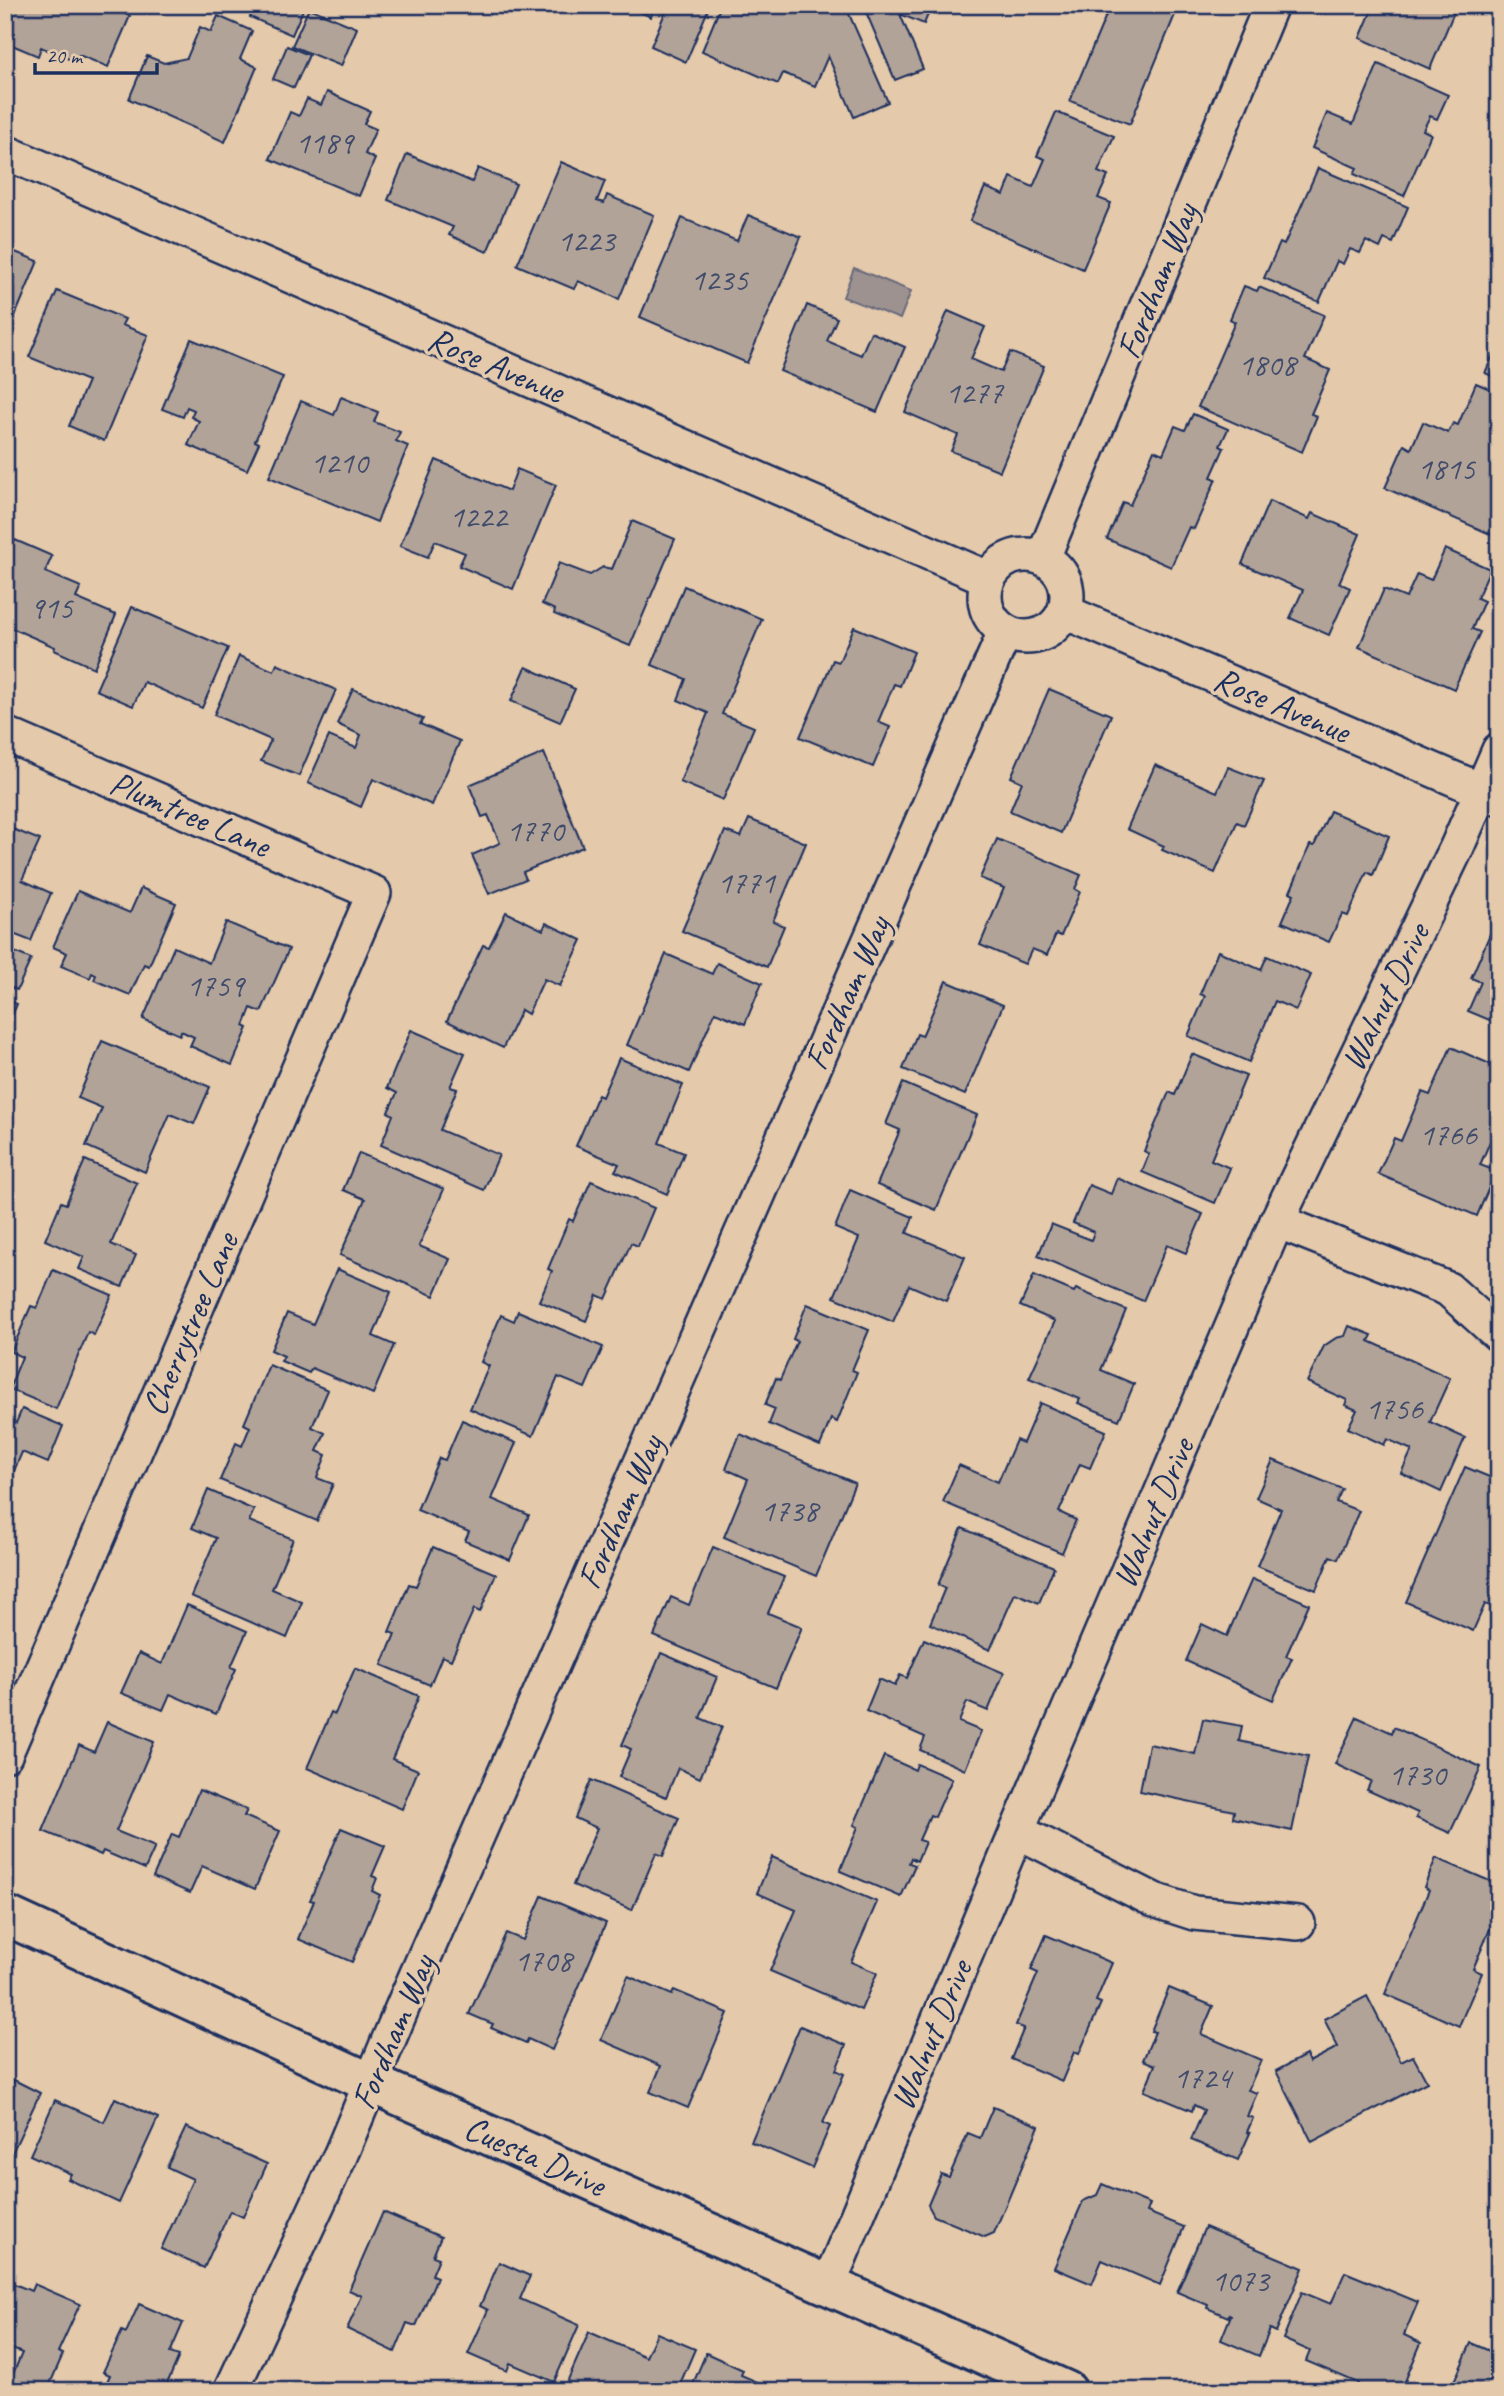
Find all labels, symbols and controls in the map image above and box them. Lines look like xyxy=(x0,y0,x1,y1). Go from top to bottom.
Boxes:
scale bar xyxy=(35,32,158,76)
text: 20 m xyxy=(46,43,84,69)
house number: 1189 xyxy=(295,122,355,163)
street label: Fordham Way xyxy=(1106,195,1209,365)
house number: 1223 xyxy=(557,220,617,261)
house number: 1235 xyxy=(690,259,749,300)
street label: Rose Avenue xyxy=(421,316,573,415)
house number: 1808 xyxy=(1238,344,1298,385)
house number: 1277 xyxy=(945,372,1004,413)
house number: 1210 xyxy=(310,442,370,483)
house number: 1815 xyxy=(1417,448,1476,489)
house number: 1222 xyxy=(449,496,509,537)
house number: 915 xyxy=(29,587,74,628)
street label: Rose Avenue xyxy=(1207,656,1359,755)
street label: Plumtree Lane xyxy=(103,760,279,869)
house number: 1770 xyxy=(506,810,566,851)
house number: 1771 xyxy=(717,862,776,903)
street label: Fordham Way xyxy=(793,907,902,1077)
street label: Walnut Drive xyxy=(1330,914,1441,1078)
house number: 1759 xyxy=(186,965,246,1006)
house number: 1766 xyxy=(1419,1114,1478,1155)
street label: Cherrytree Lane xyxy=(131,1224,250,1422)
house number: 1756 xyxy=(1365,1388,1424,1429)
street label: Fordham Way xyxy=(566,1426,675,1596)
street label: Walnut Drive xyxy=(1101,1429,1206,1594)
house number: 1738 xyxy=(760,1490,820,1531)
house number: 1730 xyxy=(1388,1754,1448,1795)
house number: 1708 xyxy=(514,1940,574,1981)
street label: Fordham Way xyxy=(340,1946,446,2116)
street label: Walnut Drive xyxy=(879,1951,984,2116)
house number: 1724 xyxy=(1173,2057,1234,2098)
street label: Cuesta Drive xyxy=(458,2105,615,2208)
house number: 1073 xyxy=(1211,2260,1271,2301)

